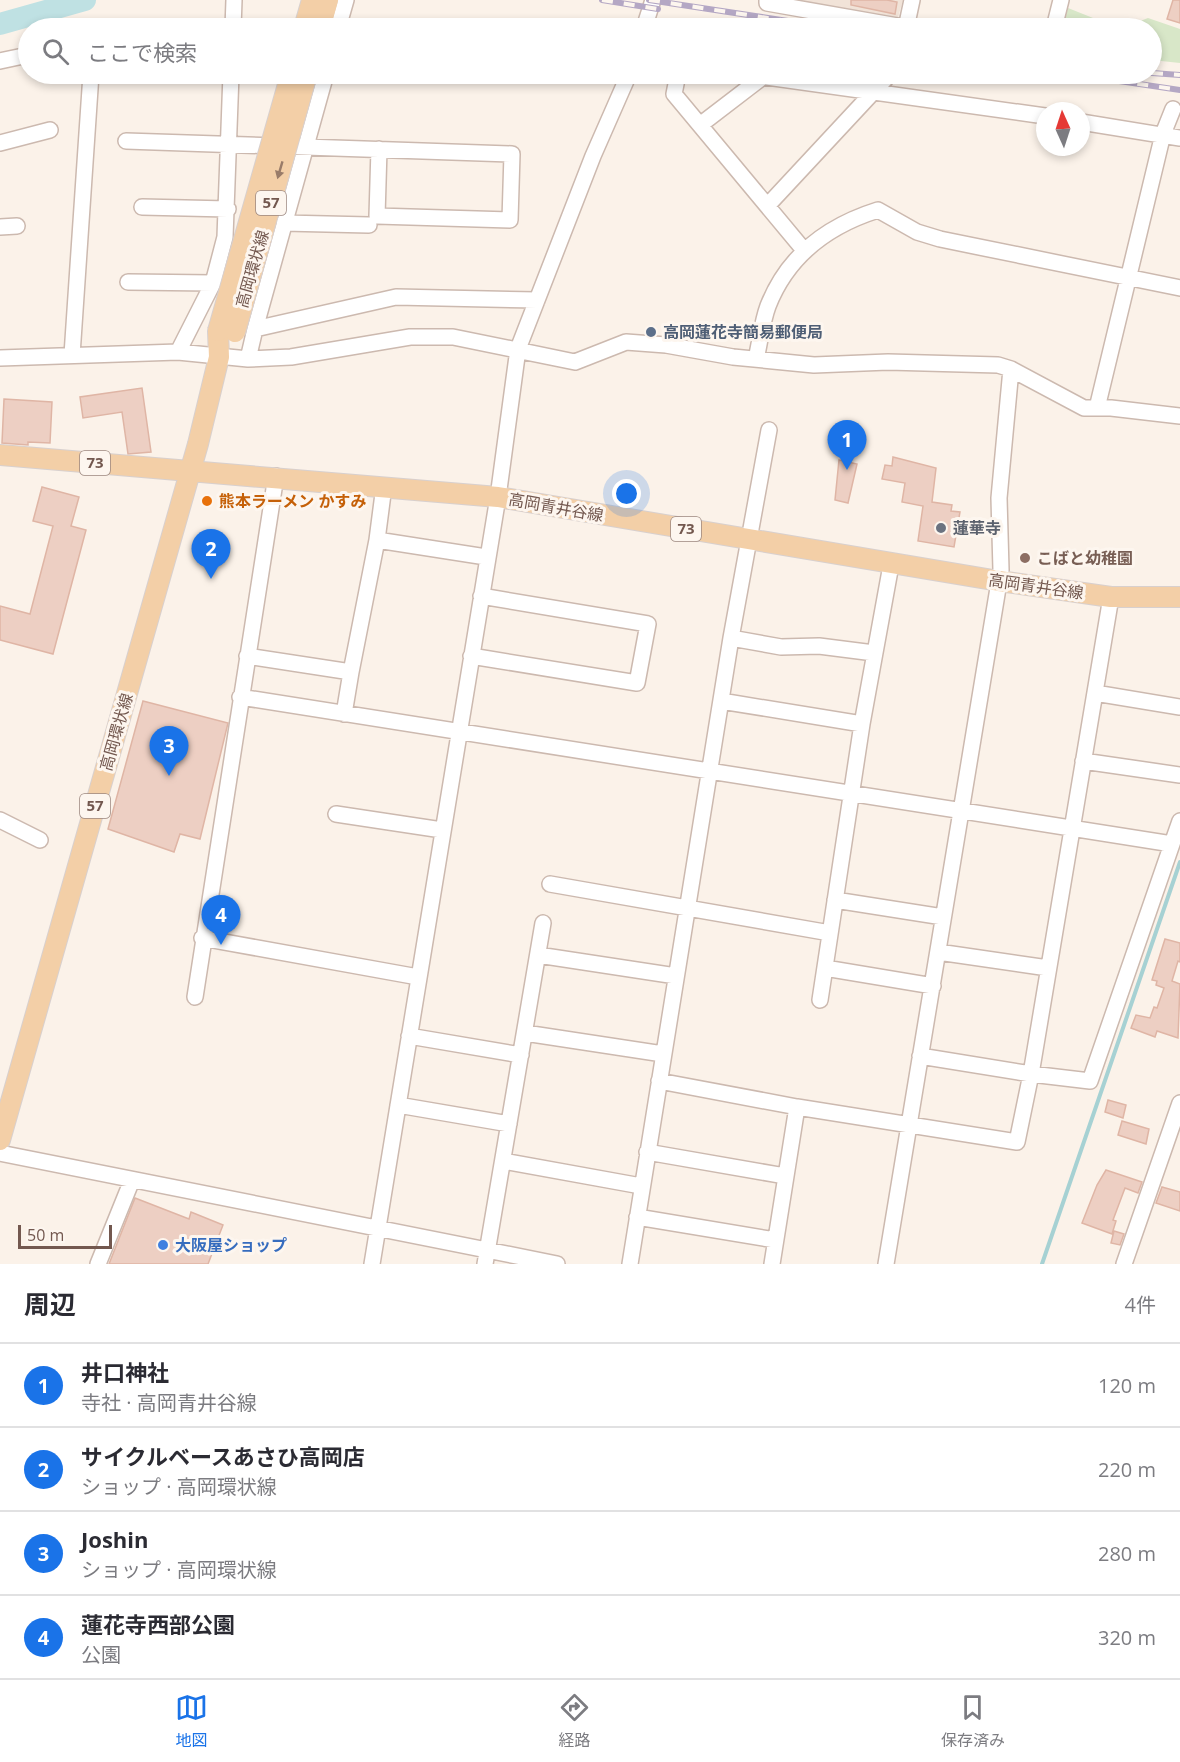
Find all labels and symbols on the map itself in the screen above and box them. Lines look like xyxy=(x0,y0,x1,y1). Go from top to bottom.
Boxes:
north arrow xyxy=(1036,102,1090,156)
one-way arrow xyxy=(275,161,284,179)
road number: 57 xyxy=(256,191,286,215)
street label: 高岡環状線 xyxy=(230,228,274,310)
place label: 高岡蓮花寺簡易郵便局 xyxy=(663,321,823,343)
marker: 高岡蓮花寺簡易郵便局 xyxy=(644,325,658,339)
pin: 1 xyxy=(828,420,866,470)
road number: 73 xyxy=(80,451,110,475)
your location xyxy=(612,479,641,508)
street label: 高岡青井谷線 xyxy=(507,488,605,526)
place label: 熊本ラーメン かすみ xyxy=(219,490,367,512)
marker: 熊本ラーメン かすみ xyxy=(200,494,214,508)
road number: 73 xyxy=(671,517,701,541)
place label: 蓮華寺 xyxy=(953,517,1001,539)
marker: 蓮華寺 xyxy=(934,521,948,535)
pin: 2 xyxy=(192,530,230,579)
place label: こばと幼稚園 xyxy=(1037,547,1133,569)
marker: こばと幼稚園 xyxy=(1018,551,1032,565)
street label: 高岡青井谷線 xyxy=(987,568,1085,604)
street label: 高岡環状線 xyxy=(94,691,138,773)
pin: 3 xyxy=(150,726,188,776)
road number: 57 xyxy=(80,794,110,818)
pin: 4 xyxy=(202,896,240,945)
scale bar xyxy=(18,1222,112,1250)
place label: 大阪屋ショップ xyxy=(175,1234,287,1256)
marker: 大阪屋ショップ xyxy=(156,1238,170,1252)

